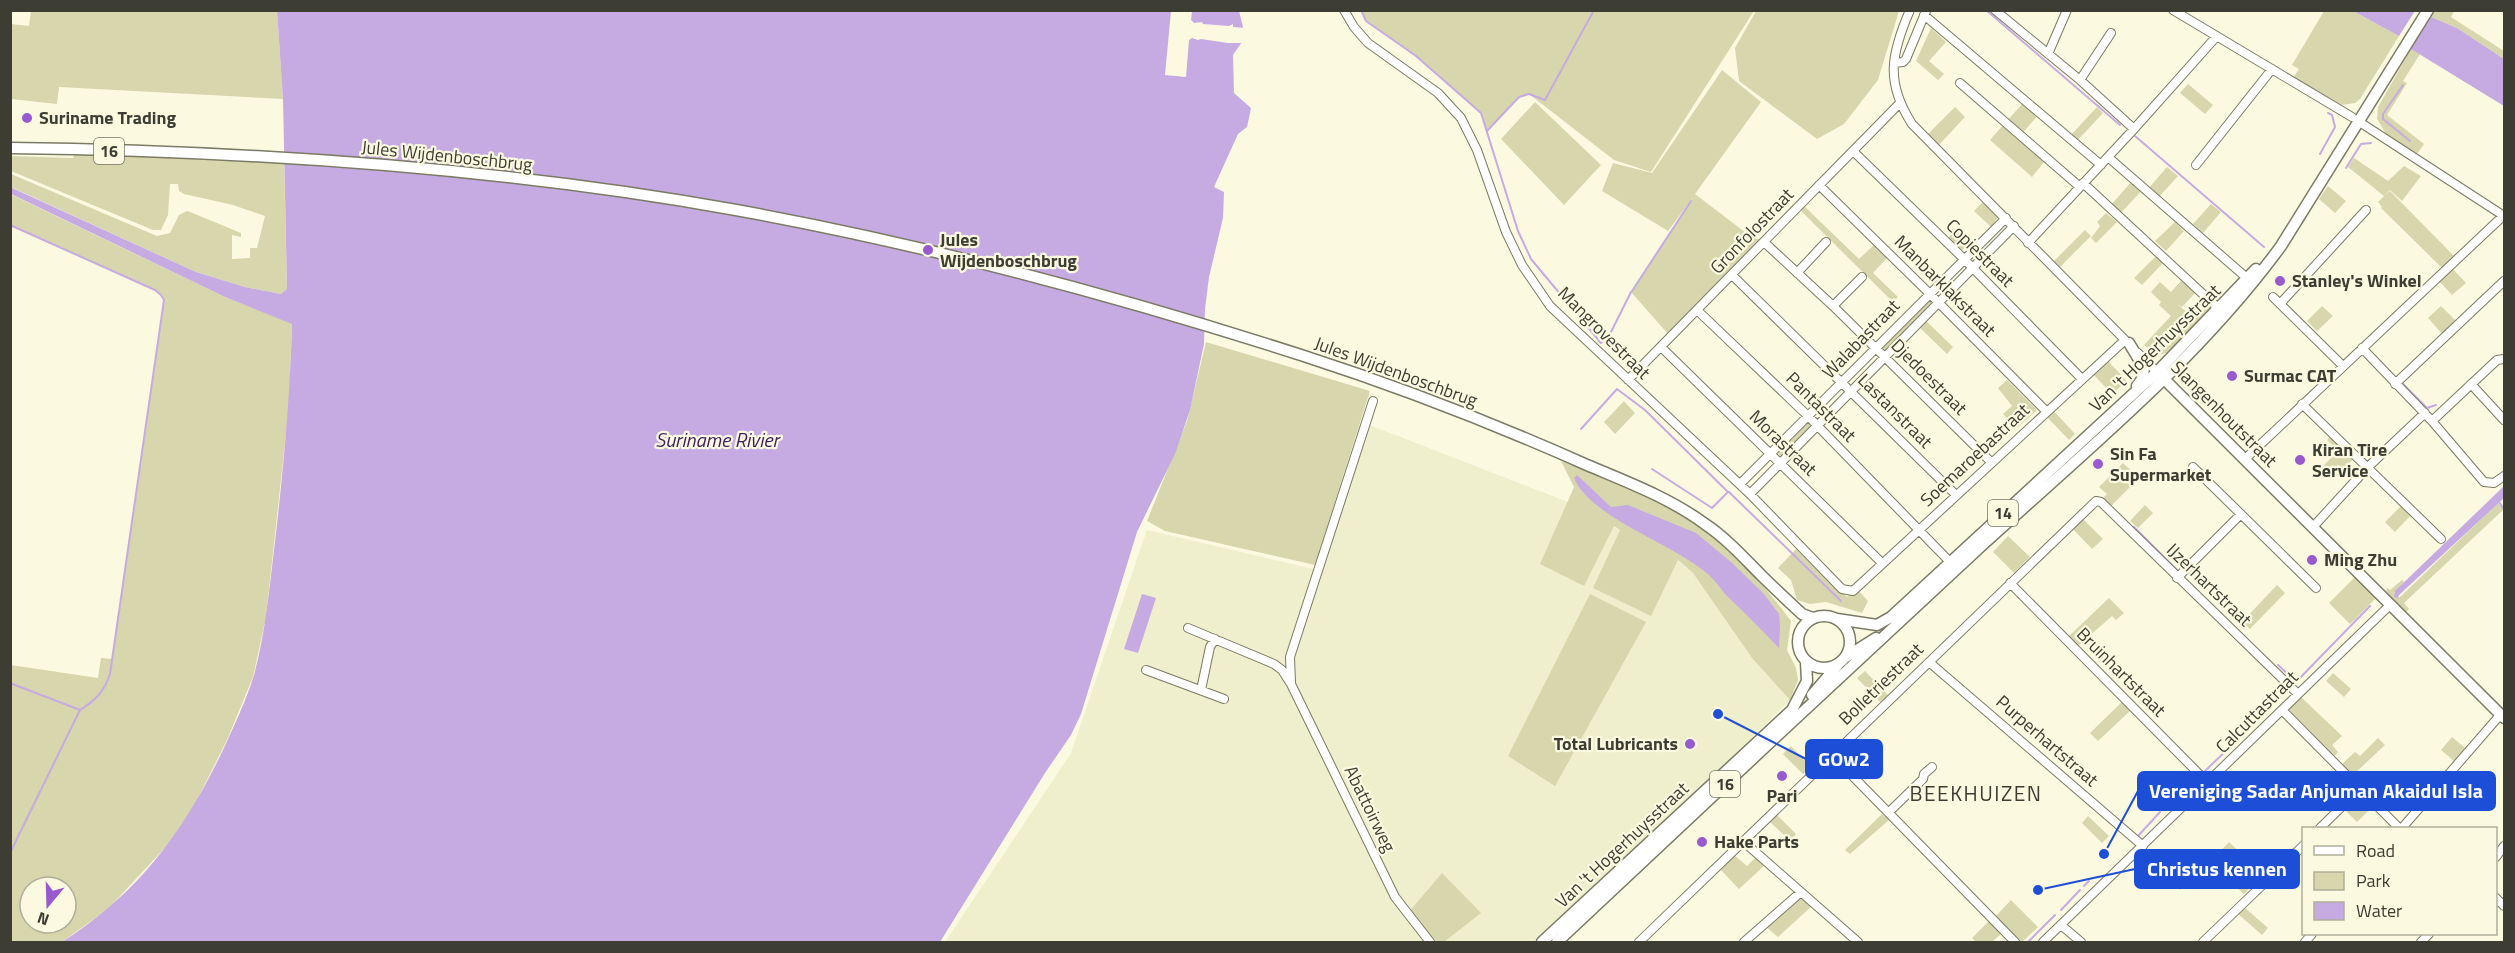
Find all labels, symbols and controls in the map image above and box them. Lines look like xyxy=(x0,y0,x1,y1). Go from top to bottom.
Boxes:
place label: Suriname Trading xyxy=(39,104,176,131)
marker: Suriname Trading xyxy=(20,111,34,125)
street label: Jules Wijdenboschbrug xyxy=(360,133,534,178)
road number: 16 xyxy=(94,138,124,164)
street label: Gronfolostraat xyxy=(1704,181,1800,280)
street label: Copiestraat xyxy=(1940,212,2021,293)
place label: Jules Wijdenboschbrug xyxy=(940,226,1077,274)
street label: Manbarklakstraat xyxy=(1888,229,2003,343)
marker: Jules Wijdenboschbrug xyxy=(921,243,935,257)
place label: Stanley's Winkel xyxy=(2292,267,2422,294)
marker: Stanley's Winkel xyxy=(2273,274,2287,288)
street label: Van 't Hogerhuysstraat xyxy=(2083,277,2227,418)
street label: Mangrovestraat xyxy=(1552,280,1657,386)
street label: Walabastraat xyxy=(1816,292,1906,385)
street label: Jules Wijdenboschbrug xyxy=(1311,329,1482,414)
street label: Djedoestraat xyxy=(1885,332,1974,421)
street label: Slangenhoutstraat xyxy=(2165,354,2284,473)
place label: Surmac CAT xyxy=(2244,362,2337,389)
street label: Pantastraat xyxy=(1780,365,1863,448)
street label: Lastanstraat xyxy=(1852,367,1939,455)
marker: Surmac CAT xyxy=(2225,369,2239,383)
street label: Soemaroebastraat xyxy=(1914,396,2036,513)
street label: Morastraat xyxy=(1743,403,1824,482)
water label: Suriname Rivier xyxy=(655,424,781,455)
place label: Kiran Tire Service xyxy=(2312,436,2387,484)
place label: Sin Fa Supermarket xyxy=(2110,440,2212,488)
marker: Kiran Tire Service xyxy=(2293,453,2307,467)
marker: Sin Fa Supermarket xyxy=(2091,457,2105,471)
road number: 14 xyxy=(1988,500,2018,526)
street label: IJzerhartstraat xyxy=(2161,537,2259,633)
place label: Ming Zhu xyxy=(2324,546,2397,573)
marker: Ming Zhu xyxy=(2305,553,2319,567)
street label: Bruinhartstraat xyxy=(2070,621,2173,723)
street label: Bolletriestraat xyxy=(1832,636,1930,731)
street label: Calcuttastraat xyxy=(2209,664,2305,759)
street label: Purperhartstraat xyxy=(1990,689,2105,793)
place label: Total Lubricants xyxy=(1554,730,1678,757)
marker: Total Lubricants xyxy=(1683,737,1697,751)
callout: GOw2 xyxy=(1806,740,1882,778)
text: GOw2 xyxy=(1818,743,1870,774)
street label: Abattoirweg xyxy=(1338,761,1403,857)
marker: Pari xyxy=(1775,769,1789,783)
road number: 16 xyxy=(1710,771,1740,797)
callout: Vereniging Sadar Anjuman Akaidul Isla xyxy=(2138,772,2495,810)
street label: Van 't Hogerhuysstraat xyxy=(1549,775,1695,914)
text: Vereniging Sadar Anjuman Akaidul Isla xyxy=(2149,775,2483,806)
district label: BEEKHUIZEN xyxy=(1909,777,2043,809)
place label: Pari xyxy=(1766,782,1798,809)
legend xyxy=(2302,827,2497,935)
place label: Hake Parts xyxy=(1714,828,1799,855)
marker: Hake Parts xyxy=(1695,835,1709,849)
text: Road xyxy=(2356,837,2395,864)
callout: Christus kennen xyxy=(2135,850,2299,888)
text: Christus kennen xyxy=(2147,853,2287,884)
text: Park xyxy=(2356,867,2391,894)
north arrow xyxy=(18,875,78,935)
text: Water xyxy=(2356,897,2402,924)
text: N xyxy=(34,906,52,932)

